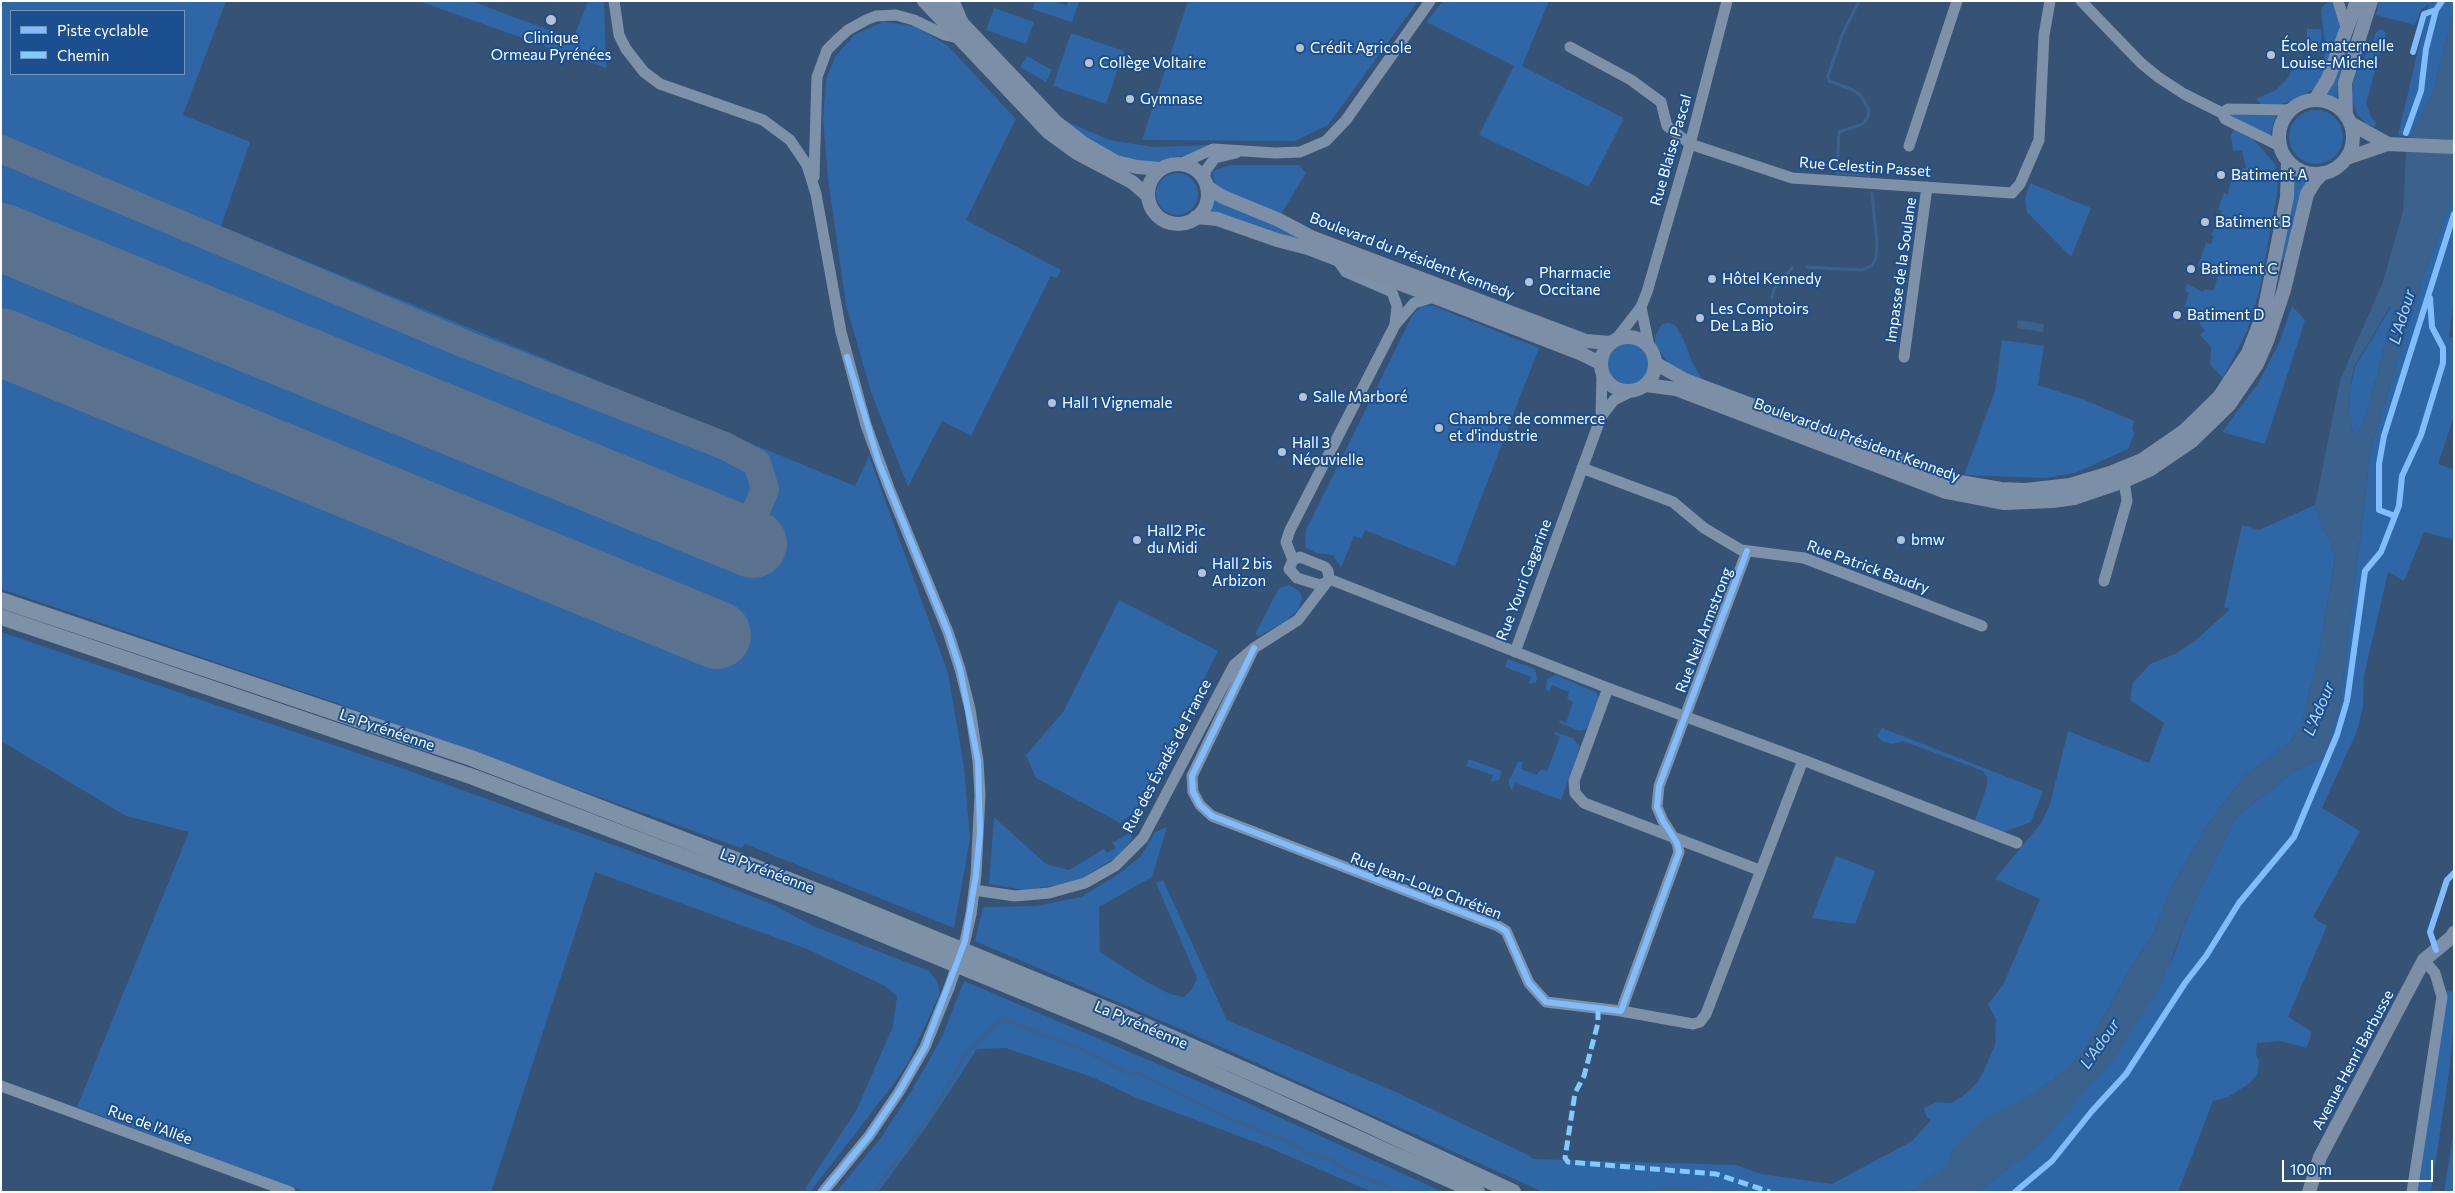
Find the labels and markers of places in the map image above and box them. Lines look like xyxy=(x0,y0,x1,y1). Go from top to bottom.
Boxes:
marker: Clinique Ormeau Pyrénées xyxy=(544,13,558,27)
place label: Clinique Ormeau Pyrénées xyxy=(491,29,611,64)
place label: École maternelle Louise-Michel xyxy=(2281,37,2394,72)
place label: Crédit Agricole xyxy=(1310,39,1412,57)
marker: Crédit Agricole xyxy=(1294,42,1306,54)
marker: École maternelle Louise-Michel xyxy=(2265,49,2277,61)
place label: Collège Voltaire xyxy=(1099,54,1206,72)
marker: Collège Voltaire xyxy=(1083,57,1095,69)
place label: Gymnase xyxy=(1140,90,1203,108)
marker: Gymnase xyxy=(1124,93,1136,105)
place label: Batiment A xyxy=(2231,166,2307,184)
marker: Batiment A xyxy=(2215,169,2227,181)
place label: Batiment B xyxy=(2215,213,2291,231)
marker: Batiment B xyxy=(2199,216,2211,228)
place label: Batiment C xyxy=(2201,260,2277,278)
marker: Batiment C xyxy=(2185,263,2197,275)
place label: Pharmacie Occitane xyxy=(1539,264,1611,299)
place label: Hôtel Kennedy xyxy=(1722,270,1822,288)
marker: Hôtel Kennedy xyxy=(1706,273,1718,285)
marker: Pharmacie Occitane xyxy=(1523,276,1535,288)
place label: Les Comptoirs De La Bio xyxy=(1710,300,1809,335)
place label: Batiment D xyxy=(2187,306,2264,324)
marker: Batiment D xyxy=(2171,309,2183,321)
marker: Les Comptoirs De La Bio xyxy=(1694,312,1706,324)
place label: Salle Marboré xyxy=(1313,388,1408,406)
marker: Salle Marboré xyxy=(1297,391,1309,403)
place label: Hall 1 Vignemale xyxy=(1062,394,1172,412)
marker: Hall 1 Vignemale xyxy=(1046,397,1058,409)
place label: Chambre de commerce et d'industrie xyxy=(1449,410,1605,445)
marker: Chambre de commerce et d'industrie xyxy=(1433,422,1445,434)
place label: Hall 3 Néouvielle xyxy=(1292,434,1364,469)
marker: Hall 3 Néouvielle xyxy=(1276,446,1288,458)
place label: Hall2 Pic du Midi xyxy=(1147,522,1206,557)
place label: bmw xyxy=(1911,531,1945,549)
marker: Hall2 Pic du Midi xyxy=(1131,534,1143,546)
marker: bmw xyxy=(1895,534,1907,546)
place label: Hall 2 bis Arbizon xyxy=(1212,555,1272,590)
marker: Hall 2 bis Arbizon xyxy=(1196,567,1208,579)

